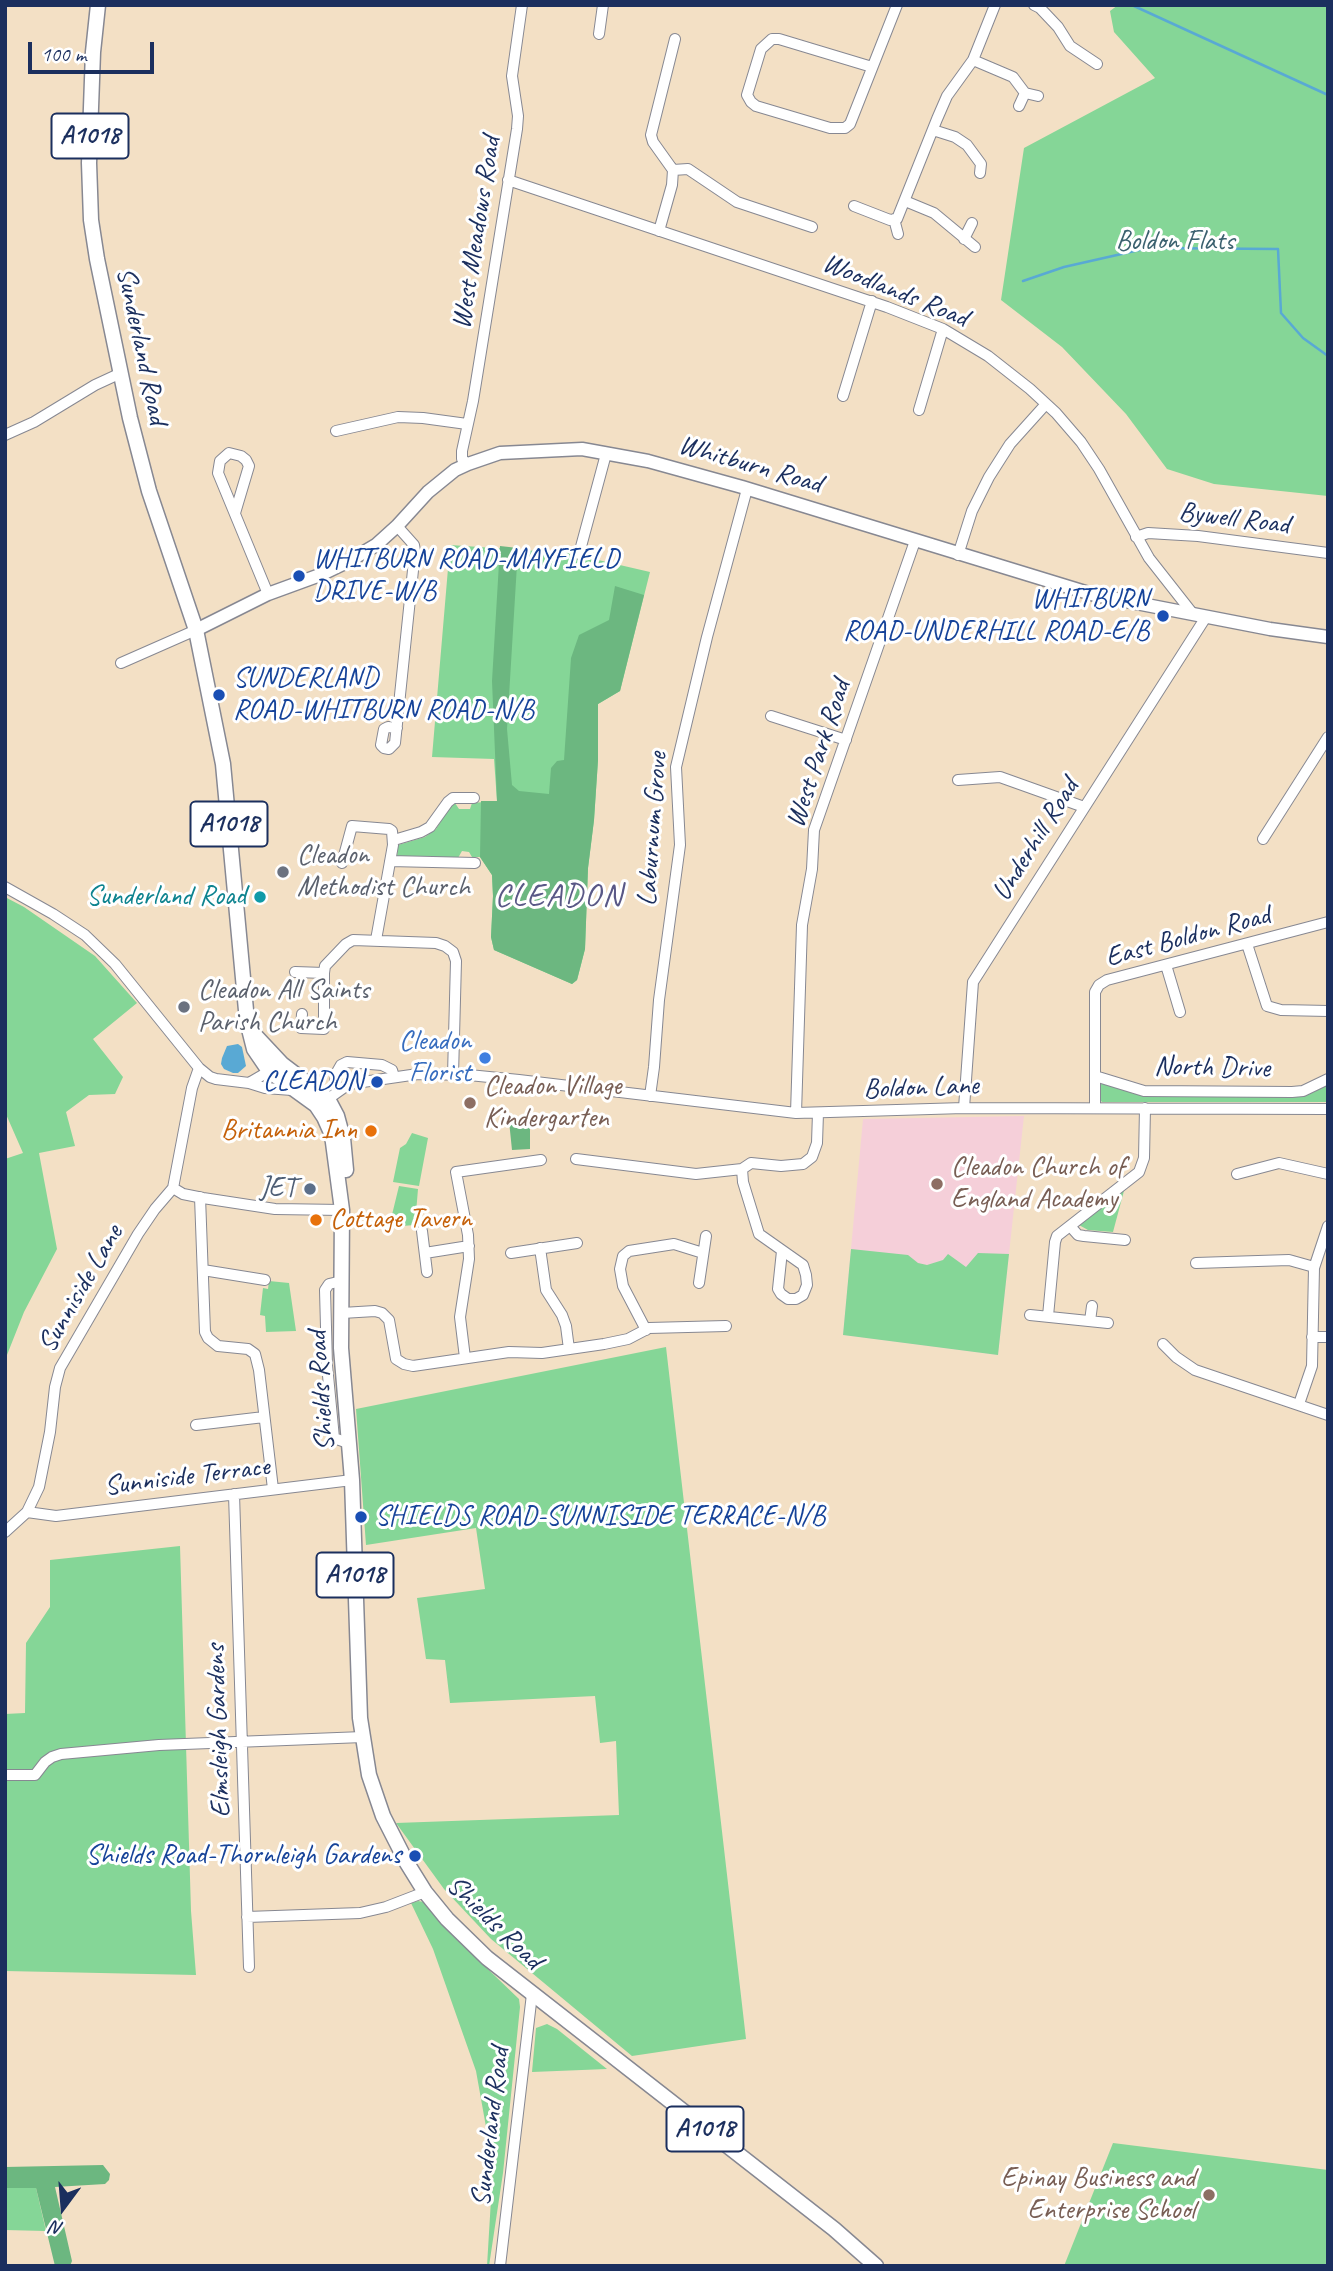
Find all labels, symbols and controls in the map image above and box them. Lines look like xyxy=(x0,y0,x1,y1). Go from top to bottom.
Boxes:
scale bar xyxy=(32,28,158,72)
text: 100 m xyxy=(41,41,86,67)
road number: A1018 xyxy=(52,113,128,158)
street label: West Meadows Road xyxy=(445,134,509,332)
park label: Boldon Flats xyxy=(1116,225,1234,259)
street label: Woodlands Road xyxy=(817,247,973,335)
street label: Sunderland Road xyxy=(108,264,174,428)
street label: Whitburn Road xyxy=(675,429,825,501)
street label: Bywell Road xyxy=(1177,496,1291,542)
place label: WHITBURN ROAD-MAYFIELD DRIVE-W/B xyxy=(313,543,619,609)
marker: WHITBURN ROAD-MAYFIELD DRIVE-W/B xyxy=(291,568,307,584)
place label: WHITBURN ROAD-UNDERHILL ROAD-E/B xyxy=(843,583,1149,649)
marker: WHITBURN ROAD-UNDERHILL ROAD-E/B xyxy=(1155,608,1171,624)
place label: SUNDERLAND ROAD-WHITBURN ROAD-N/B xyxy=(233,662,534,728)
street label: West Park Road xyxy=(779,676,859,832)
marker: SUNDERLAND ROAD-WHITBURN ROAD-N/B xyxy=(211,687,227,703)
street label: Laburnum Grove xyxy=(631,751,675,907)
street label: Underhill Road xyxy=(985,773,1087,907)
road number: A1018 xyxy=(190,802,268,846)
place label: Cleadon Methodist Church xyxy=(297,839,470,905)
marker: Cleadon Methodist Church xyxy=(275,864,291,880)
district label: CLEADON xyxy=(496,878,622,916)
place label: Sunderland Road xyxy=(86,880,246,914)
marker: Sunderland Road xyxy=(252,889,268,905)
street label: East Boldon Road xyxy=(1102,899,1274,975)
place label: Cleadon All Saints Parish Church xyxy=(198,974,369,1040)
marker: Cleadon All Saints Parish Church xyxy=(176,999,192,1015)
place label: Cleadon Florist xyxy=(399,1025,471,1091)
marker: Cleadon Florist xyxy=(477,1050,493,1066)
street label: North Drive xyxy=(1154,1050,1270,1086)
place label: CLEADON xyxy=(263,1065,363,1099)
street label: Boldon Lane xyxy=(863,1069,979,1107)
place label: Cleadon Village Kindergarten xyxy=(484,1070,621,1136)
marker: CLEADON xyxy=(369,1074,385,1090)
marker: Cleadon Village Kindergarten xyxy=(462,1095,478,1111)
place label: Britannia Inn xyxy=(221,1114,357,1148)
marker: Britannia Inn xyxy=(363,1123,379,1139)
place label: Cleadon Church of England Academy xyxy=(951,1151,1125,1217)
place label: JET xyxy=(260,1172,296,1206)
marker: Cleadon Church of England Academy xyxy=(929,1176,945,1192)
marker: JET xyxy=(302,1181,318,1197)
place label: Cottage Tavern xyxy=(330,1203,472,1237)
marker: Cottage Tavern xyxy=(308,1212,324,1228)
street label: Sunniside Lane xyxy=(31,1219,131,1359)
street label: Shields Road xyxy=(301,1330,343,1452)
street label: Sunniside Terrace xyxy=(103,1450,271,1504)
place label: SHIELDS ROAD-SUNNISIDE TERRACE-N/B xyxy=(375,1500,825,1534)
marker: SHIELDS ROAD-SUNNISIDE TERRACE-N/B xyxy=(353,1509,369,1525)
road number: A1018 xyxy=(316,1552,394,1598)
street label: Elmsleigh Gardens xyxy=(199,1644,239,1818)
place label: Shields Road-Thornleigh Gardens xyxy=(86,1839,401,1873)
marker: Shields Road-Thornleigh Gardens xyxy=(407,1848,423,1864)
street label: Shields Road xyxy=(439,1869,549,1977)
street label: Sunderland Road xyxy=(465,2046,517,2208)
road number: A1018 xyxy=(666,2106,744,2152)
place label: Epinay Business and Enterprise School xyxy=(1001,2162,1195,2228)
north arrow xyxy=(28,2173,98,2243)
marker: Epinay Business and Enterprise School xyxy=(1201,2187,1217,2203)
text: N xyxy=(48,2215,66,2241)

